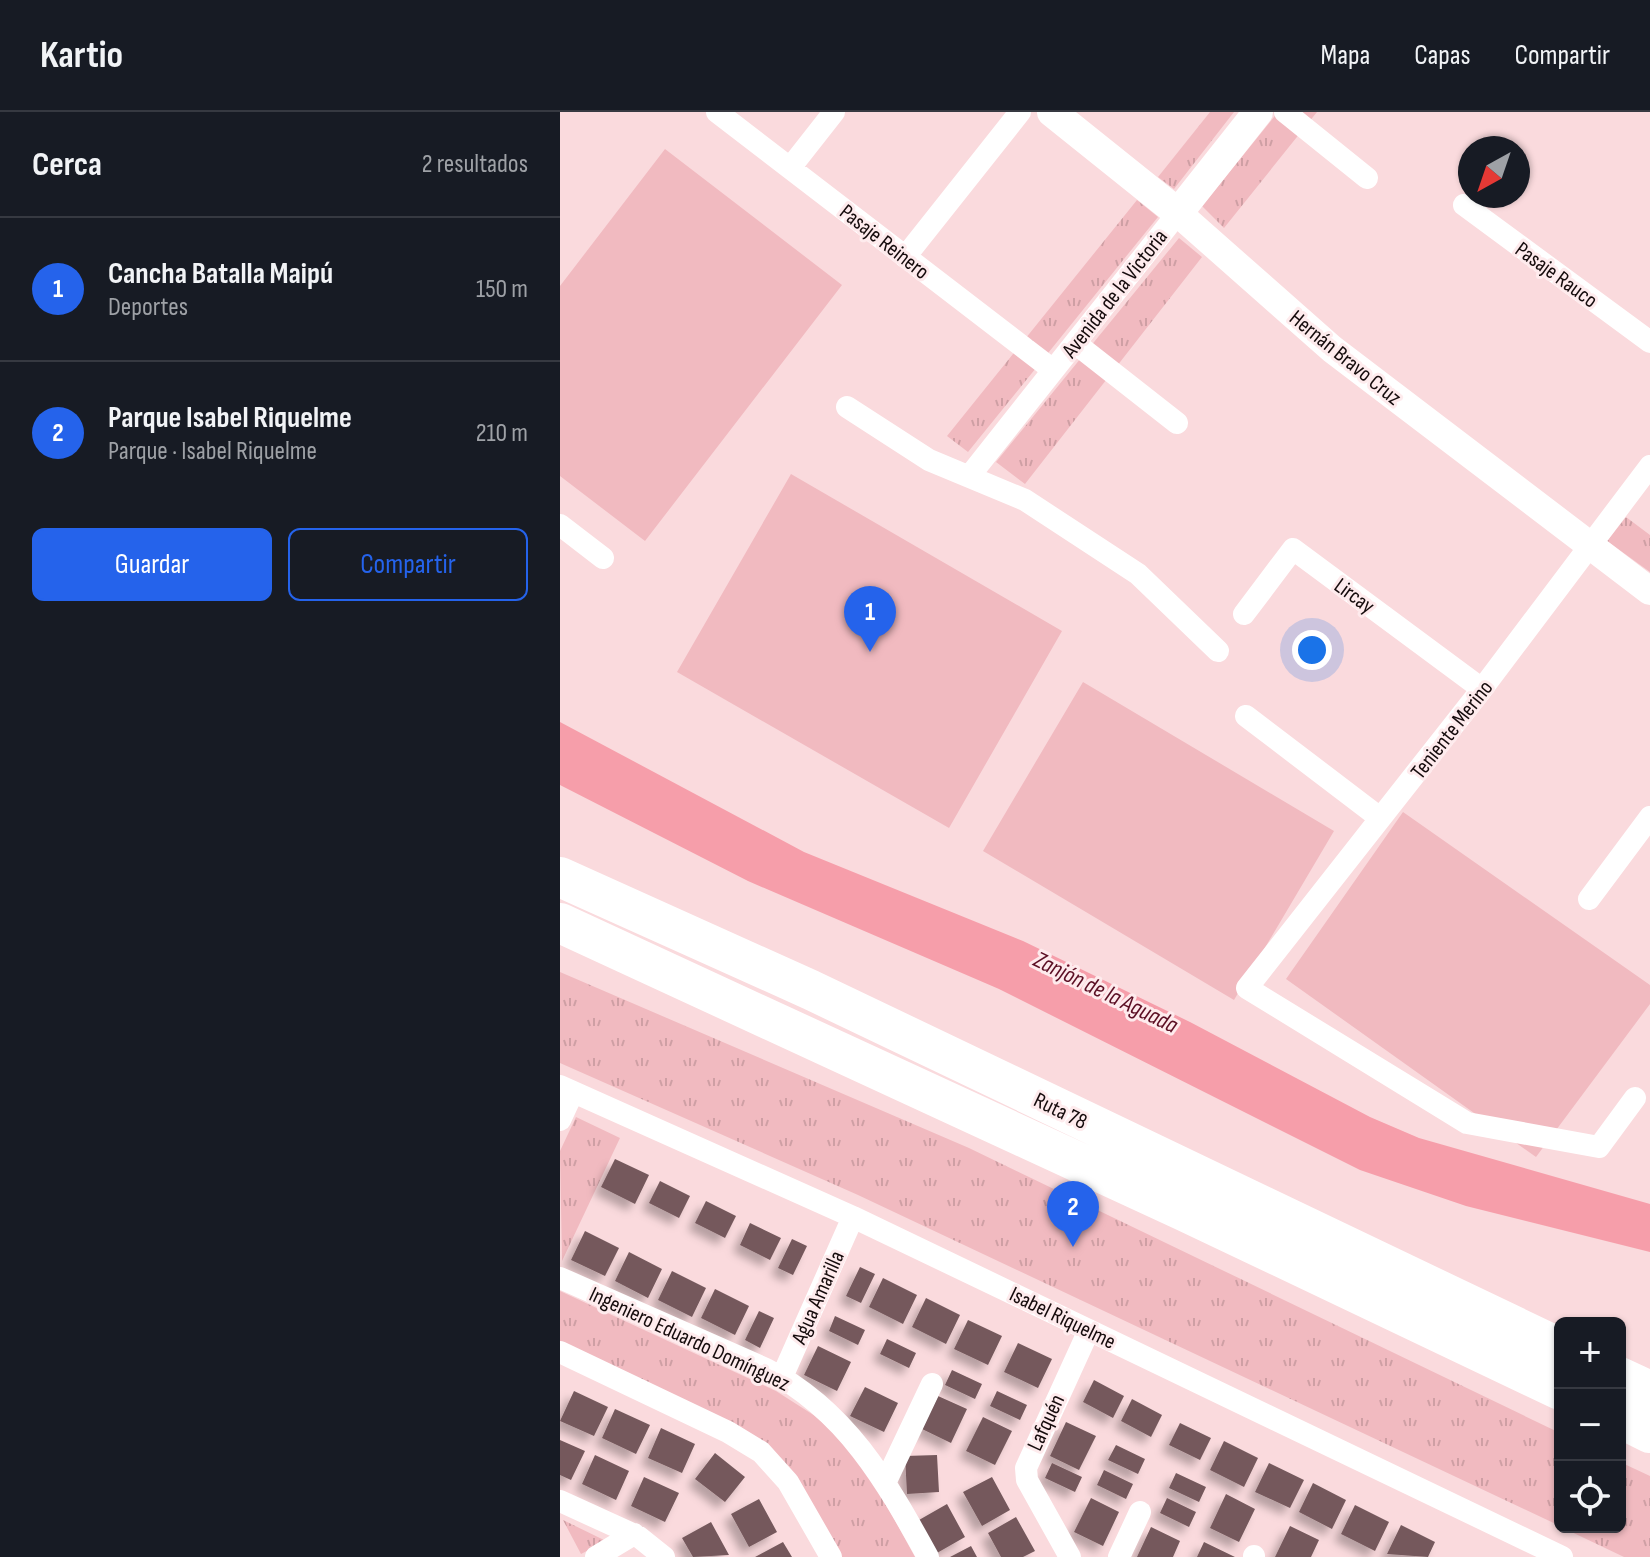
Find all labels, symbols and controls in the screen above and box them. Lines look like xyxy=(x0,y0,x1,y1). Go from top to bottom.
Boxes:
text: Kartio xyxy=(40,33,123,78)
text: Mapa xyxy=(1321,39,1370,72)
text: Capas xyxy=(1414,39,1471,72)
text: Compartir xyxy=(1515,39,1610,72)
north arrow xyxy=(1458,136,1530,208)
text: Cerca xyxy=(32,144,102,185)
text: 2 resultados xyxy=(422,149,528,180)
street label: Pasaje Reinero xyxy=(834,199,934,286)
street label: Avenida de la Victoria xyxy=(1056,224,1174,364)
street label: Pasaje Rauco xyxy=(1510,236,1603,314)
text: Cancha Batalla Maipú xyxy=(108,256,333,292)
text: 1 xyxy=(53,274,63,305)
text: 150 m xyxy=(476,274,528,305)
text: Deportes xyxy=(108,292,188,323)
street label: Hernán Bravo Cruz xyxy=(1284,305,1407,412)
text: Parque Isabel Riquelme xyxy=(108,400,352,436)
text: 2 xyxy=(52,418,64,449)
text: 210 m xyxy=(476,418,528,449)
text: Parque · Isabel Riquelme xyxy=(108,436,317,467)
button: Guardar xyxy=(32,528,272,601)
button: Compartir xyxy=(288,528,528,601)
street label: Lircay xyxy=(1329,572,1380,620)
pin: 1 xyxy=(844,586,896,652)
your location xyxy=(1292,630,1332,670)
street label: Teniente Merino xyxy=(1405,675,1499,785)
water label: Zanjón de la Aguada xyxy=(1028,945,1183,1040)
street label: Ruta 78 xyxy=(1029,1087,1092,1136)
pin: 2 xyxy=(1047,1181,1099,1247)
street label: Agua Amarilla xyxy=(785,1247,851,1349)
street label: Ingeniero Eduardo Domínguez xyxy=(585,1281,794,1398)
street label: Isabel Riquelme xyxy=(1005,1281,1120,1356)
map controls xyxy=(1554,1317,1626,1533)
button: + xyxy=(1554,1317,1626,1389)
button: − xyxy=(1554,1389,1626,1461)
street label: Lafquén xyxy=(1022,1390,1071,1455)
button: locate xyxy=(1554,1461,1626,1533)

